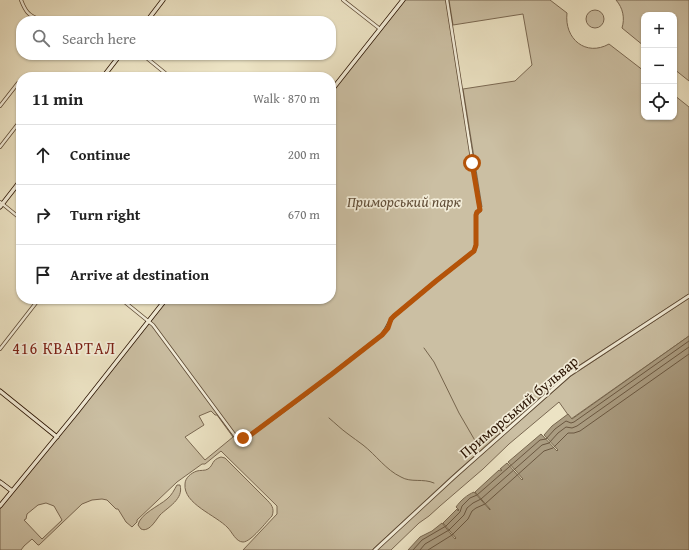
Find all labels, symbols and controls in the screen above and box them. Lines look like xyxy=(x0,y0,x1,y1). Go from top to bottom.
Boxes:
map controls xyxy=(641,12,677,120)
button: + xyxy=(641,12,677,48)
search box xyxy=(16,16,336,60)
icon: search xyxy=(30,27,52,49)
text: Search here xyxy=(62,28,136,49)
button: − xyxy=(641,48,677,84)
button: locate xyxy=(641,84,677,120)
text: 11 min xyxy=(32,86,83,111)
text: Walk · 870 m xyxy=(253,89,320,108)
icon: ahead xyxy=(32,144,54,166)
text: Continue xyxy=(70,144,131,165)
text: 200 m xyxy=(288,145,320,164)
route start xyxy=(463,154,481,172)
park label: Приморський парк xyxy=(347,191,462,212)
icon: right xyxy=(32,204,54,226)
text: Turn right xyxy=(70,204,141,225)
text: 670 m xyxy=(288,205,320,224)
icon: arrive xyxy=(32,264,54,286)
text: Arrive at destination xyxy=(70,264,209,285)
district label: 416 КВАРТАЛ xyxy=(12,336,116,360)
street label: Приморський бульвар xyxy=(455,351,583,463)
route end xyxy=(234,429,252,447)

